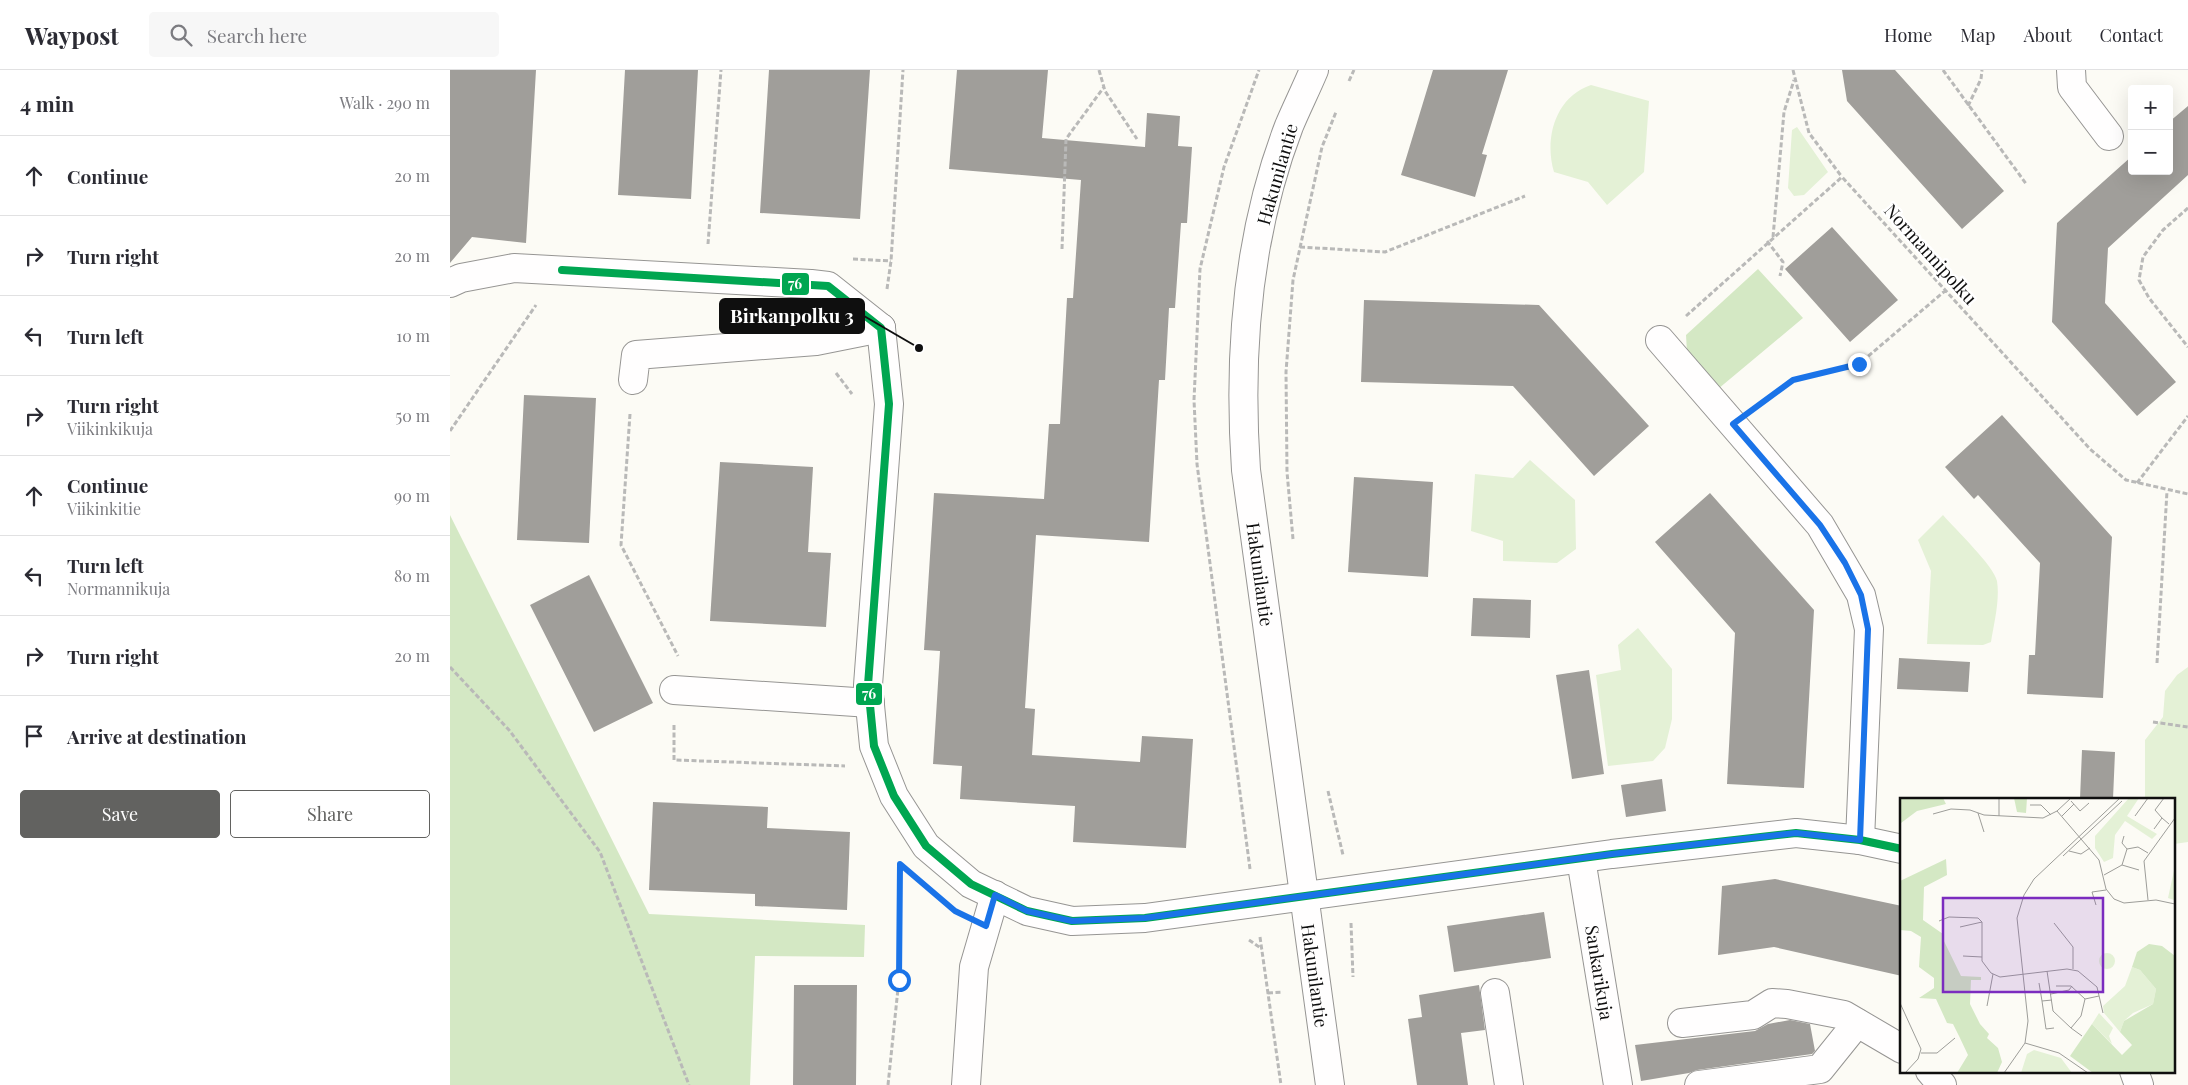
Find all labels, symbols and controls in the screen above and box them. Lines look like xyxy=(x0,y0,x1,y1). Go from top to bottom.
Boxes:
search box xyxy=(149,12,499,57)
text: Waypost xyxy=(25,19,119,51)
icon: search xyxy=(167,21,195,49)
text: Search here xyxy=(207,22,307,48)
text: Home xyxy=(1884,23,1932,47)
text: Map xyxy=(1960,23,1995,47)
text: About xyxy=(2023,23,2072,47)
text: Contact xyxy=(2100,23,2163,47)
map controls xyxy=(2128,85,2173,175)
button: + xyxy=(2128,85,2173,130)
text: 4 min xyxy=(20,89,74,117)
text: Walk · 290 m xyxy=(339,92,430,113)
street label: Hakunilantie xyxy=(1251,120,1303,228)
button: − xyxy=(2128,130,2173,175)
icon: ahead xyxy=(20,162,48,190)
text: Continue xyxy=(67,163,148,189)
text: 20 m xyxy=(395,165,430,186)
street label: Normannipolku xyxy=(1879,199,1983,310)
icon: right xyxy=(20,242,48,270)
text: Turn right xyxy=(67,243,159,269)
text: 20 m xyxy=(395,245,430,266)
line badge: 76 xyxy=(781,272,810,296)
text: 76 xyxy=(788,274,802,293)
callout: Birkanpolku 3 xyxy=(720,299,864,333)
text: Birkanpolku 3 xyxy=(730,302,854,328)
icon: left xyxy=(20,322,48,350)
text: Turn left xyxy=(67,323,144,349)
text: 10 m xyxy=(396,325,430,346)
route end xyxy=(1848,353,1871,376)
text: Turn right xyxy=(67,392,159,418)
icon: right xyxy=(20,402,48,430)
text: 50 m xyxy=(396,405,430,426)
text: Viikinkikuja xyxy=(67,418,153,439)
text: Continue xyxy=(67,472,148,498)
icon: ahead xyxy=(20,482,48,510)
text: 90 m xyxy=(394,485,430,506)
text: Viikinkitie xyxy=(67,498,141,519)
street label: Hakunilantie xyxy=(1241,521,1279,628)
text: Turn left xyxy=(67,552,144,578)
icon: left xyxy=(20,562,48,590)
text: 80 m xyxy=(394,565,430,586)
text: Normannikuja xyxy=(67,578,170,599)
icon: right xyxy=(20,642,48,670)
text: Turn right xyxy=(67,643,159,669)
text: 20 m xyxy=(395,645,430,666)
line badge: 76 xyxy=(855,682,883,706)
text: 76 xyxy=(862,684,876,703)
icon: arrive xyxy=(20,722,48,750)
text: Arrive at destination xyxy=(67,723,247,749)
button: Save xyxy=(20,790,220,838)
button: Share xyxy=(230,790,430,838)
inset map xyxy=(1900,798,2176,1072)
street label: Hakunilantie xyxy=(1296,922,1334,1029)
street label: Sankarikuja xyxy=(1580,923,1619,1022)
route start xyxy=(888,969,911,992)

